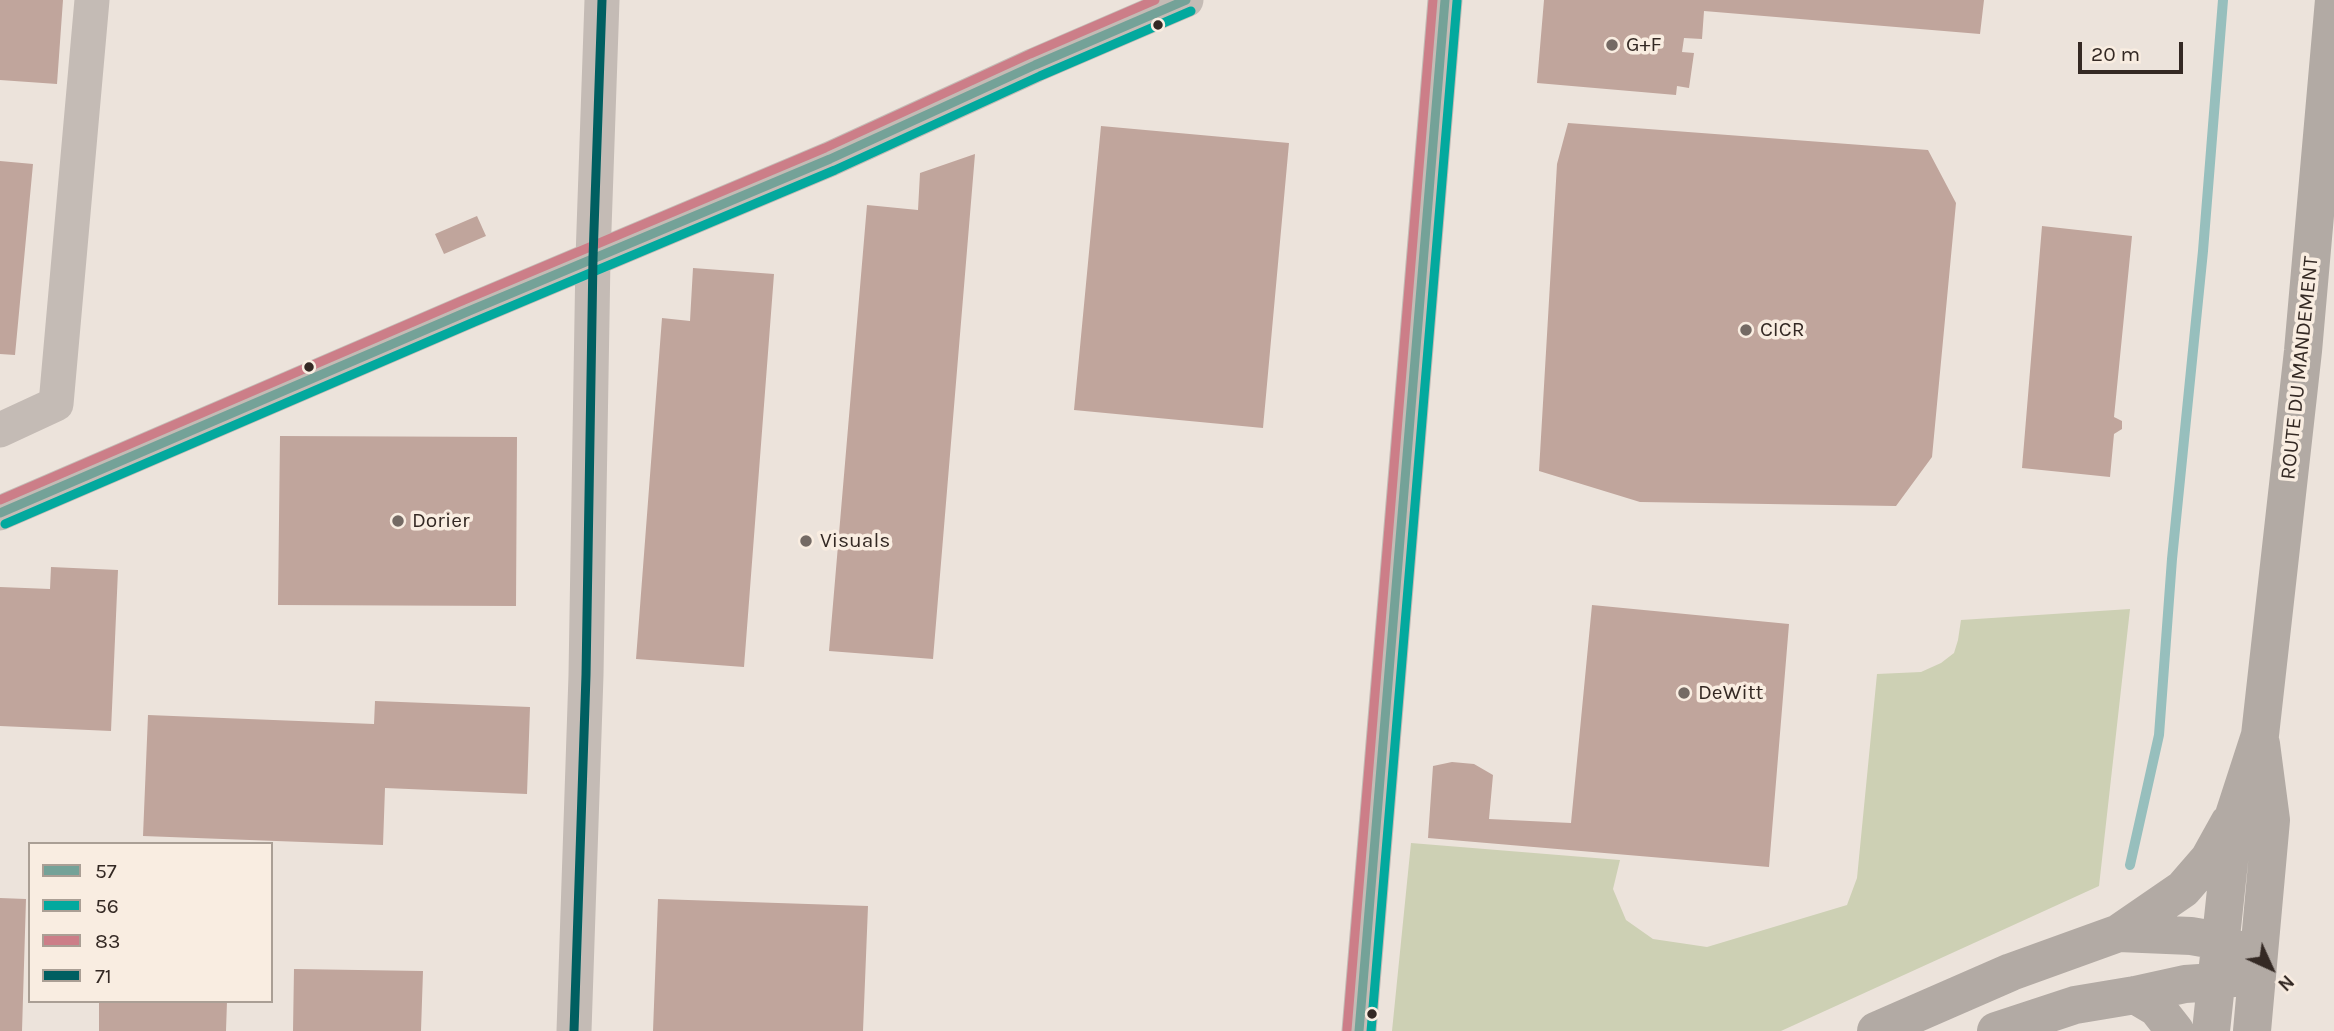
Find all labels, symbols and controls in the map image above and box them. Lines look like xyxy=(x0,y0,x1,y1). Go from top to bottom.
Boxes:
unlabelled marker xyxy=(1151,18,1165,32)
scale bar xyxy=(2082,28,2187,72)
place label: G+F xyxy=(1626,32,1662,58)
marker: G+F xyxy=(1604,37,1620,53)
text: 20 m xyxy=(2091,42,2140,66)
street label: ROUTE DU MANDEMENT xyxy=(2276,255,2324,481)
place label: CICR xyxy=(1760,317,1804,343)
marker: CICR xyxy=(1738,322,1754,338)
unlabelled marker xyxy=(302,360,316,374)
place label: Dorier xyxy=(412,508,470,534)
marker: Dorier xyxy=(390,513,406,529)
place label: Visuals xyxy=(820,528,890,554)
marker: Visuals xyxy=(798,533,814,549)
place label: DeWitt xyxy=(1698,680,1763,706)
marker: DeWitt xyxy=(1676,685,1692,701)
legend xyxy=(28,842,273,1003)
text: 57 xyxy=(95,859,117,883)
text: 56 xyxy=(95,894,119,918)
text: 83 xyxy=(95,929,120,953)
north arrow xyxy=(2236,933,2306,1003)
text: 71 xyxy=(95,964,112,988)
text: N xyxy=(2273,970,2298,995)
unlabelled marker xyxy=(1365,1007,1379,1021)

